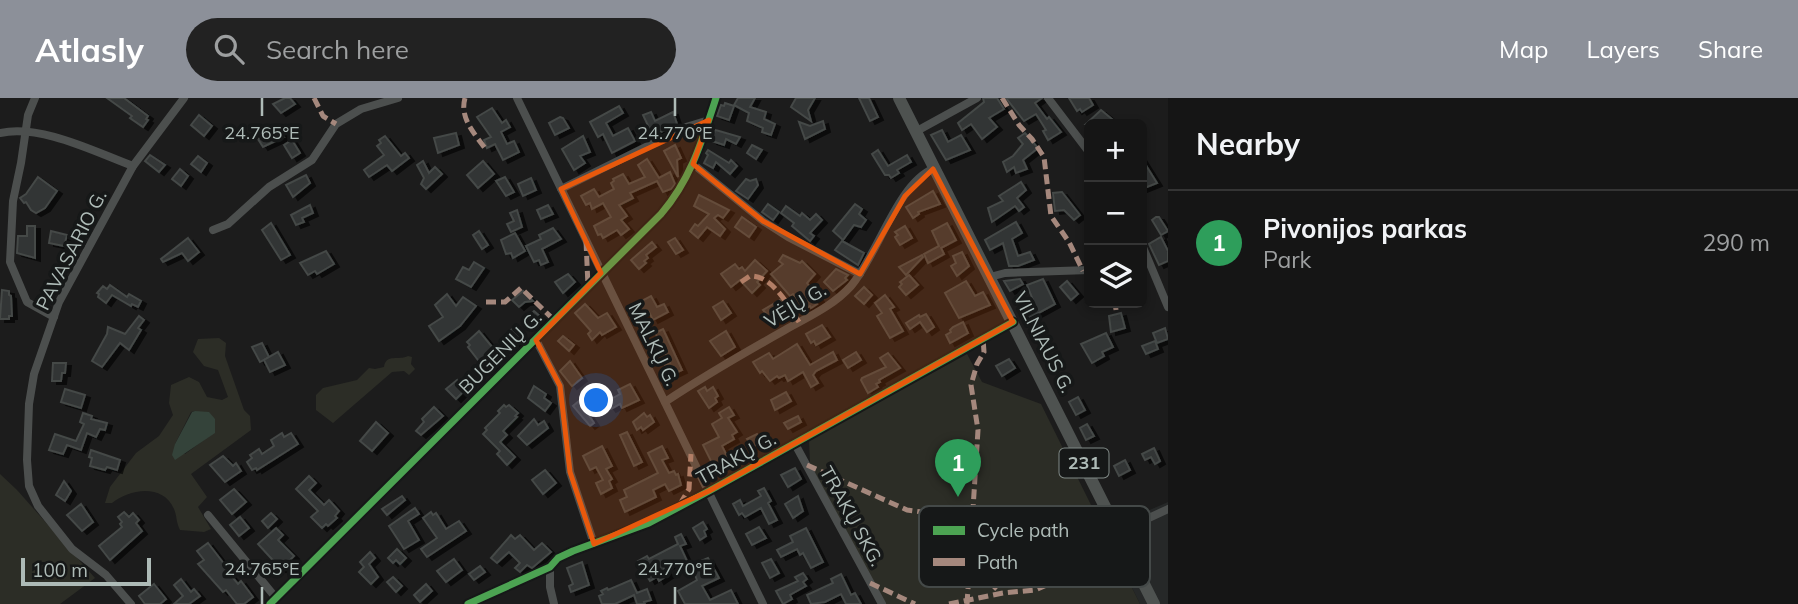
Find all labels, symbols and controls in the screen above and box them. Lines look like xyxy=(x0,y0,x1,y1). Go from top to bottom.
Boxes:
search box xyxy=(186,18,676,81)
text: Atlasly xyxy=(35,29,144,70)
icon: search xyxy=(210,30,248,68)
text: Search here xyxy=(266,33,409,66)
text: Map xyxy=(1499,34,1548,64)
text: Layers xyxy=(1586,34,1660,64)
text: Share xyxy=(1698,34,1763,64)
map controls xyxy=(1084,119,1147,308)
button: + xyxy=(1084,119,1147,182)
text: 24.765°E xyxy=(224,121,300,144)
text: 24.770°E xyxy=(637,121,713,144)
text: Nearby xyxy=(1196,125,1300,163)
button: − xyxy=(1084,182,1147,245)
street label: PAVASARIO G. xyxy=(30,186,112,314)
text: Pivonijos parkas xyxy=(1263,212,1467,245)
text: 1 xyxy=(1212,228,1226,257)
text: 290 m xyxy=(1702,228,1770,257)
button: layers xyxy=(1084,245,1147,308)
text: Park xyxy=(1263,245,1311,274)
street label: VĖJŲ G. xyxy=(760,277,830,333)
street label: VILNIAUS G. xyxy=(1008,287,1080,397)
street label: MALKŲ G. xyxy=(624,299,684,389)
street label: BUGENIŲ G. xyxy=(453,305,547,399)
your location xyxy=(579,383,613,417)
street label: TRAKŲ G. xyxy=(692,426,780,490)
pin: 1 xyxy=(935,439,981,497)
road number: 231 xyxy=(1060,449,1108,478)
street label: TRAKŲ SKG. xyxy=(815,462,889,570)
legend xyxy=(919,506,1150,587)
text: Cycle path xyxy=(977,518,1069,542)
text: Path xyxy=(977,550,1018,574)
scale bar xyxy=(21,555,150,587)
text: 24.765°E xyxy=(224,557,300,580)
text: 24.770°E xyxy=(637,557,713,580)
text: 100 m xyxy=(32,558,88,582)

